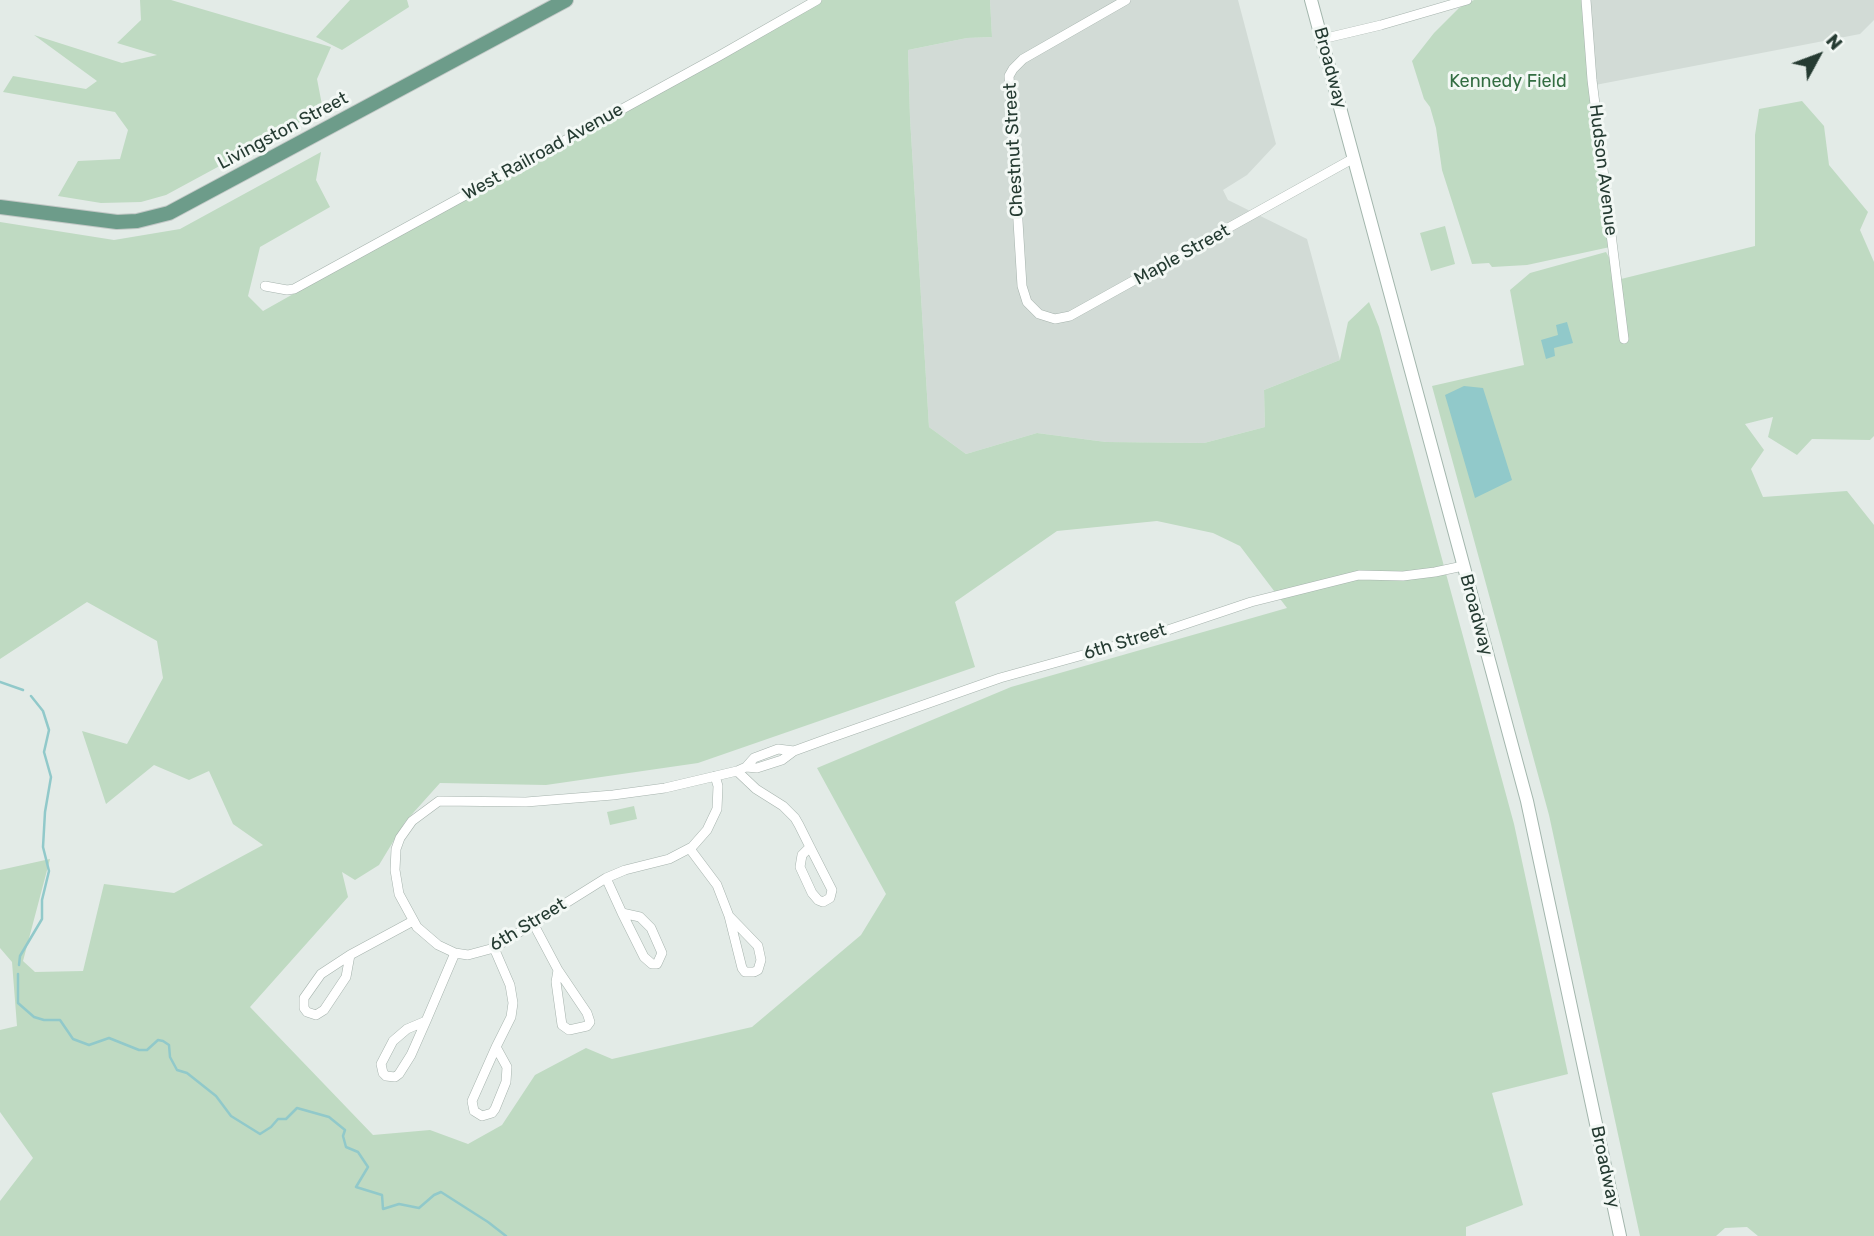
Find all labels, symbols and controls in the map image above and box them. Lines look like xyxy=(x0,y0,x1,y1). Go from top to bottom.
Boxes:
north arrow xyxy=(1783,21,1853,91)
street label: Broadway xyxy=(1309,25,1351,111)
text: N xyxy=(1821,29,1847,55)
park label: Kennedy Field xyxy=(1449,71,1567,93)
street label: Chestnut Street xyxy=(1000,82,1028,218)
street label: Livingston Street xyxy=(214,88,352,174)
street label: West Railroad Avenue xyxy=(459,99,627,205)
street label: Hudson Avenue xyxy=(1584,103,1622,237)
street label: Maple Street xyxy=(1130,220,1234,290)
street label: Broadway xyxy=(1455,572,1497,658)
street label: 6th Street xyxy=(1081,619,1169,665)
street label: 6th Street xyxy=(486,894,570,956)
street label: Broadway xyxy=(1586,1124,1624,1210)

